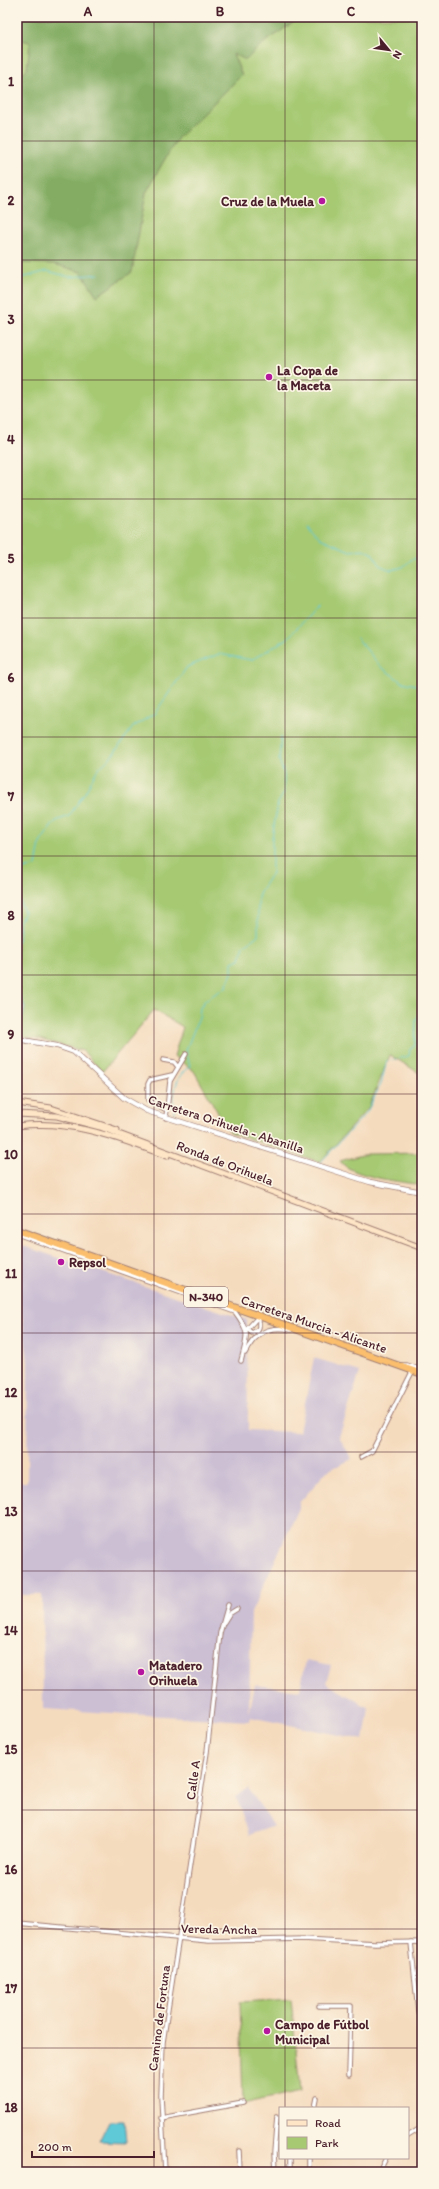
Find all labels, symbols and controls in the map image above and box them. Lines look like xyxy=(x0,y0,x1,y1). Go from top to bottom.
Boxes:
text: A xyxy=(83,4,93,19)
text: B xyxy=(216,4,225,19)
text: C xyxy=(347,4,356,19)
north arrow xyxy=(369,30,409,70)
text: N xyxy=(390,48,405,61)
text: 1 xyxy=(8,74,14,89)
text: 2 xyxy=(8,193,15,208)
place label: Cruz de la Muela xyxy=(221,194,314,209)
marker: Cruz de la Muela xyxy=(317,196,327,206)
text: 3 xyxy=(7,312,15,327)
place label: La Copa de la Maceta xyxy=(277,363,338,393)
marker: La Copa de la Maceta xyxy=(264,372,274,382)
text: 4 xyxy=(7,432,15,447)
text: 5 xyxy=(8,551,15,566)
text: 6 xyxy=(8,670,15,685)
text: 7 xyxy=(7,789,15,804)
text: 8 xyxy=(7,908,15,923)
text: 9 xyxy=(8,1027,15,1042)
street label: Carretera Orihuela - Abanilla xyxy=(146,1092,306,1156)
street label: Ronda de Orihuela xyxy=(174,1138,276,1188)
text: 10 xyxy=(4,1147,18,1162)
place label: Repsol xyxy=(69,1255,106,1271)
marker: Repsol xyxy=(56,1257,66,1267)
text: 11 xyxy=(5,1266,17,1281)
road number: N-340 xyxy=(184,1287,228,1307)
street label: Carretera Murcia - Alicante xyxy=(239,1292,389,1356)
text: 12 xyxy=(5,1385,18,1400)
text: 13 xyxy=(4,1504,18,1519)
text: 14 xyxy=(4,1623,18,1638)
place label: Matadero Orihuela xyxy=(149,1658,203,1688)
marker: Matadero Orihuela xyxy=(136,1667,146,1677)
text: 15 xyxy=(5,1742,18,1757)
street label: Calle A xyxy=(183,1759,203,1801)
text: 16 xyxy=(5,1862,18,1877)
street label: Vereda Ancha xyxy=(181,1921,258,1937)
street label: Camino de Fortuna xyxy=(145,1964,173,2072)
text: 17 xyxy=(5,1981,18,1996)
place label: Campo de Fútbol Municipal xyxy=(275,2017,369,2048)
marker: Campo de Fútbol Municipal xyxy=(262,2026,272,2036)
text: 18 xyxy=(4,2100,18,2115)
legend xyxy=(279,2107,409,2159)
text: Road xyxy=(315,2116,341,2130)
scale bar xyxy=(32,2133,154,2159)
text: Park xyxy=(315,2136,339,2150)
text: 200 m xyxy=(38,2140,72,2154)

